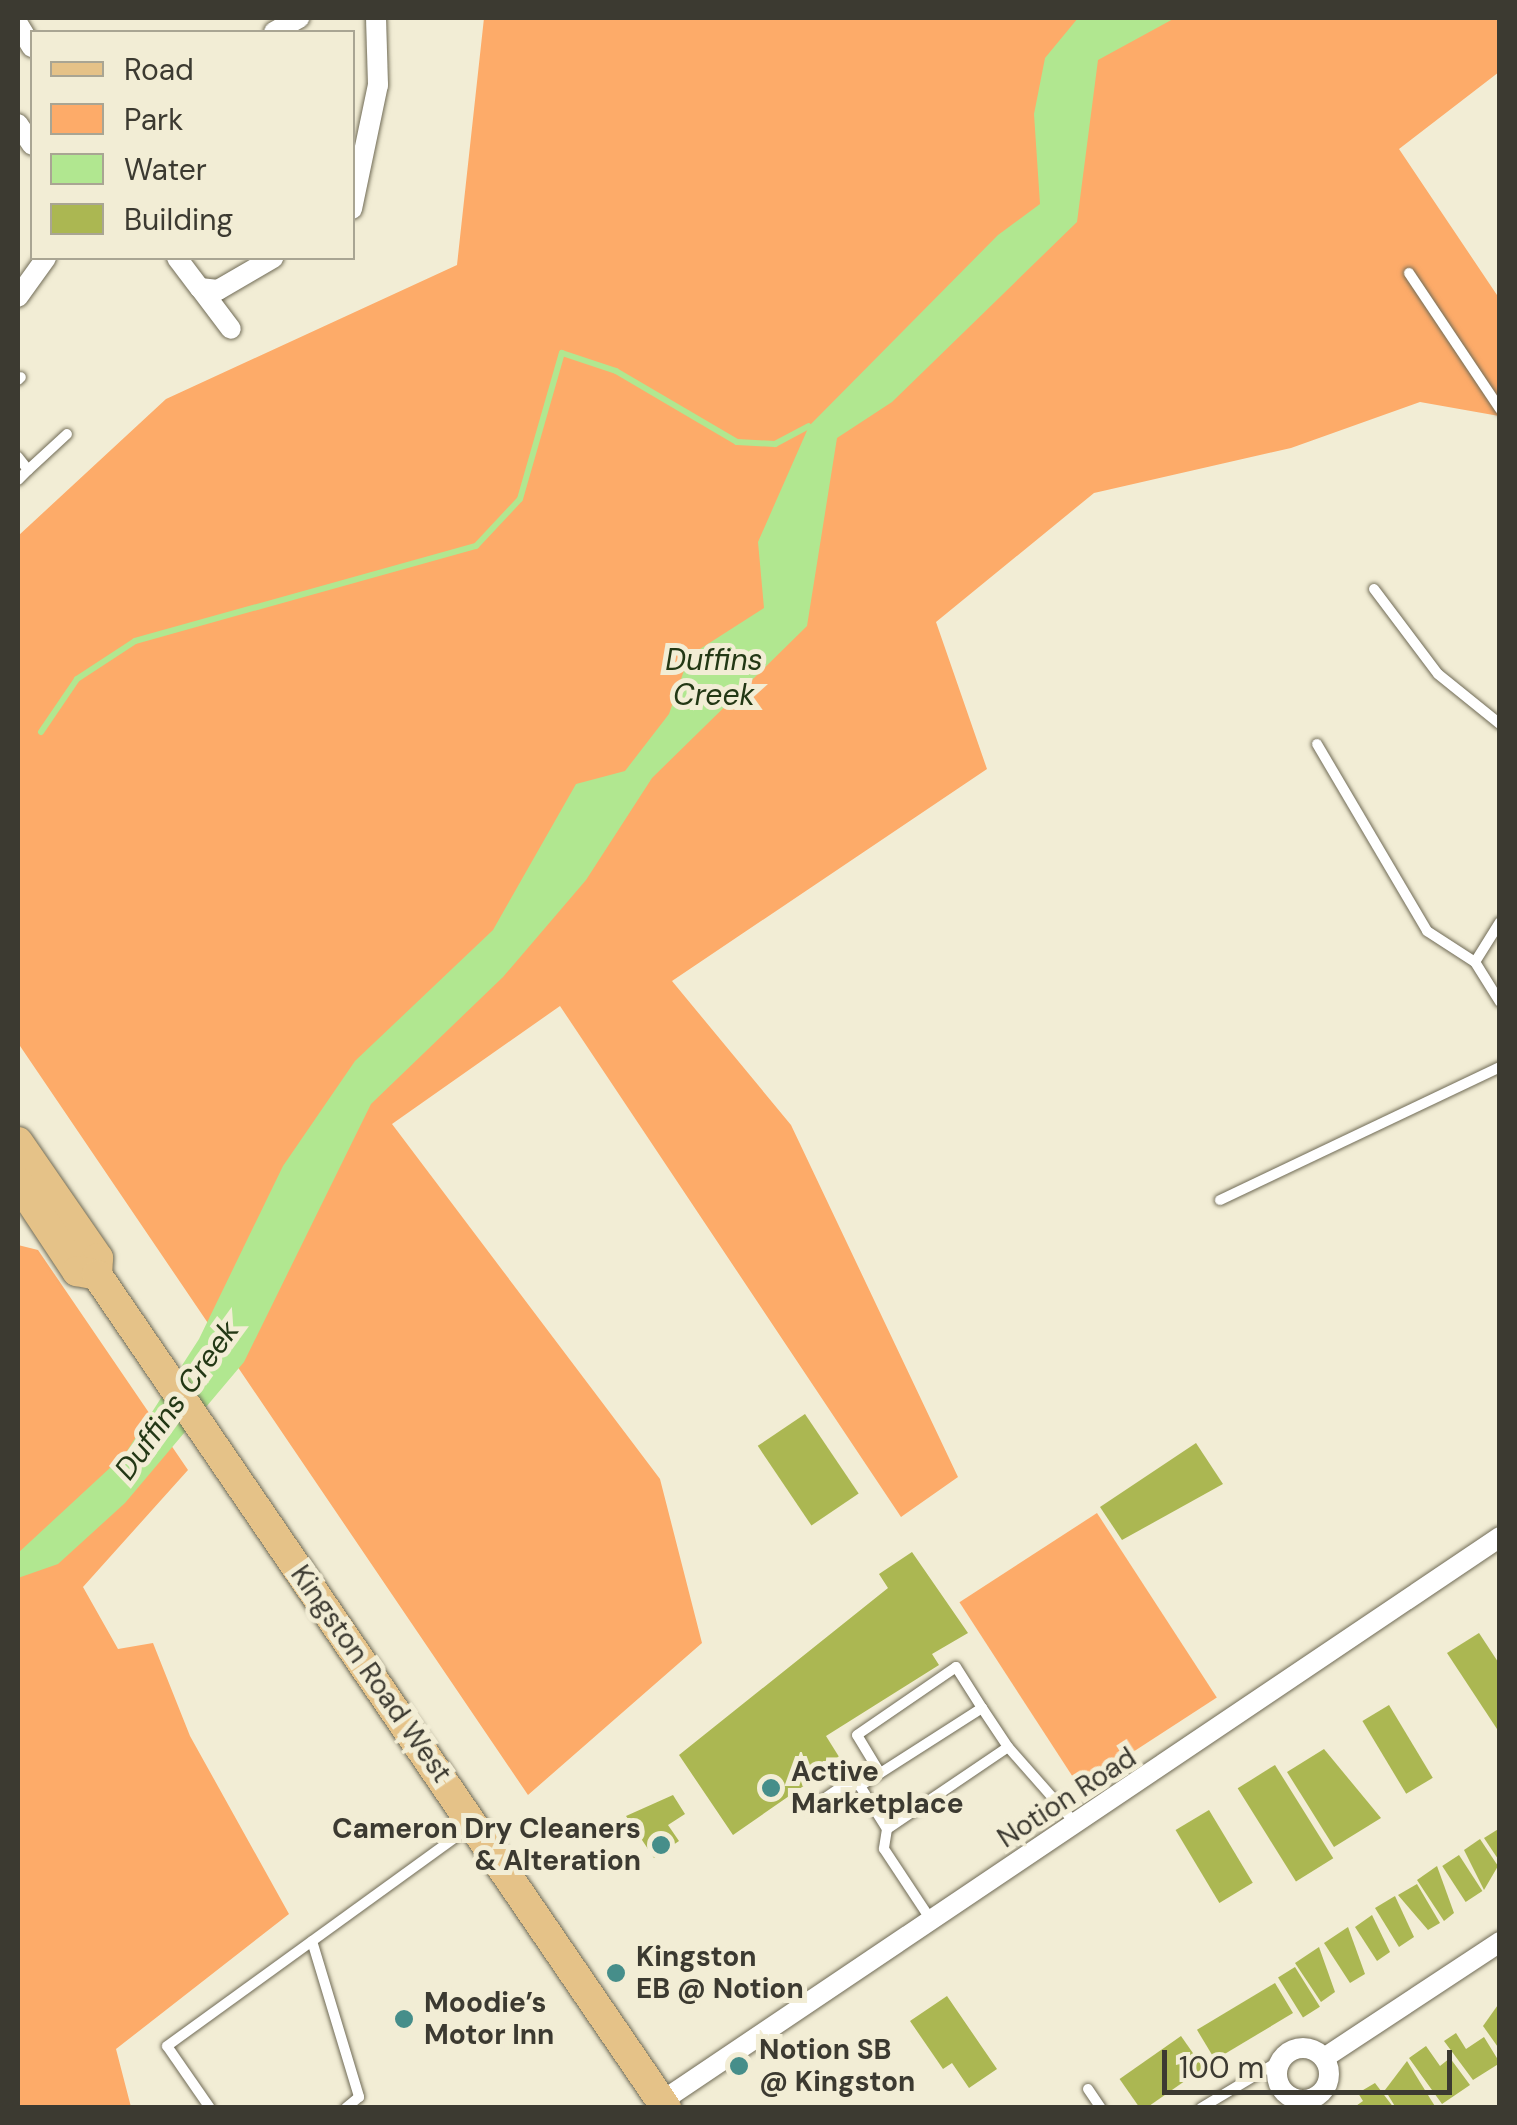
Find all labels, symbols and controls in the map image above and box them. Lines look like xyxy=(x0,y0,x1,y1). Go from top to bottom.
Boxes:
legend xyxy=(30,30,355,260)
text: Road xyxy=(124,50,194,89)
text: Park xyxy=(124,100,183,139)
text: Water xyxy=(124,150,207,189)
text: Building xyxy=(124,200,233,239)
water label: Duffins Creek xyxy=(665,642,763,712)
water label: Duffins Creek xyxy=(107,1313,247,1487)
street label: Kingston Road West xyxy=(283,1559,459,1789)
street label: Notion Road xyxy=(991,1741,1143,1855)
place label: Active Marketplace xyxy=(791,1755,964,1821)
marker: Active Marketplace xyxy=(760,1777,782,1799)
place label: Cameron Dry Cleaners & Alteration xyxy=(332,1812,641,1878)
marker: Cameron Dry Cleaners & Alteration xyxy=(650,1834,672,1856)
place label: Kingston EB @ Notion xyxy=(636,1940,804,2006)
marker: Kingston EB @ Notion xyxy=(605,1962,627,1984)
place label: Moodie’s Motor Inn xyxy=(424,1986,554,2052)
marker: Moodie’s Motor Inn xyxy=(393,2008,415,2030)
scale bar xyxy=(1167,2030,1457,2092)
place label: Notion SB @ Kingston xyxy=(759,2033,915,2099)
text: 100 m xyxy=(1179,2048,1264,2087)
marker: Notion SB @ Kingston xyxy=(728,2055,750,2077)

